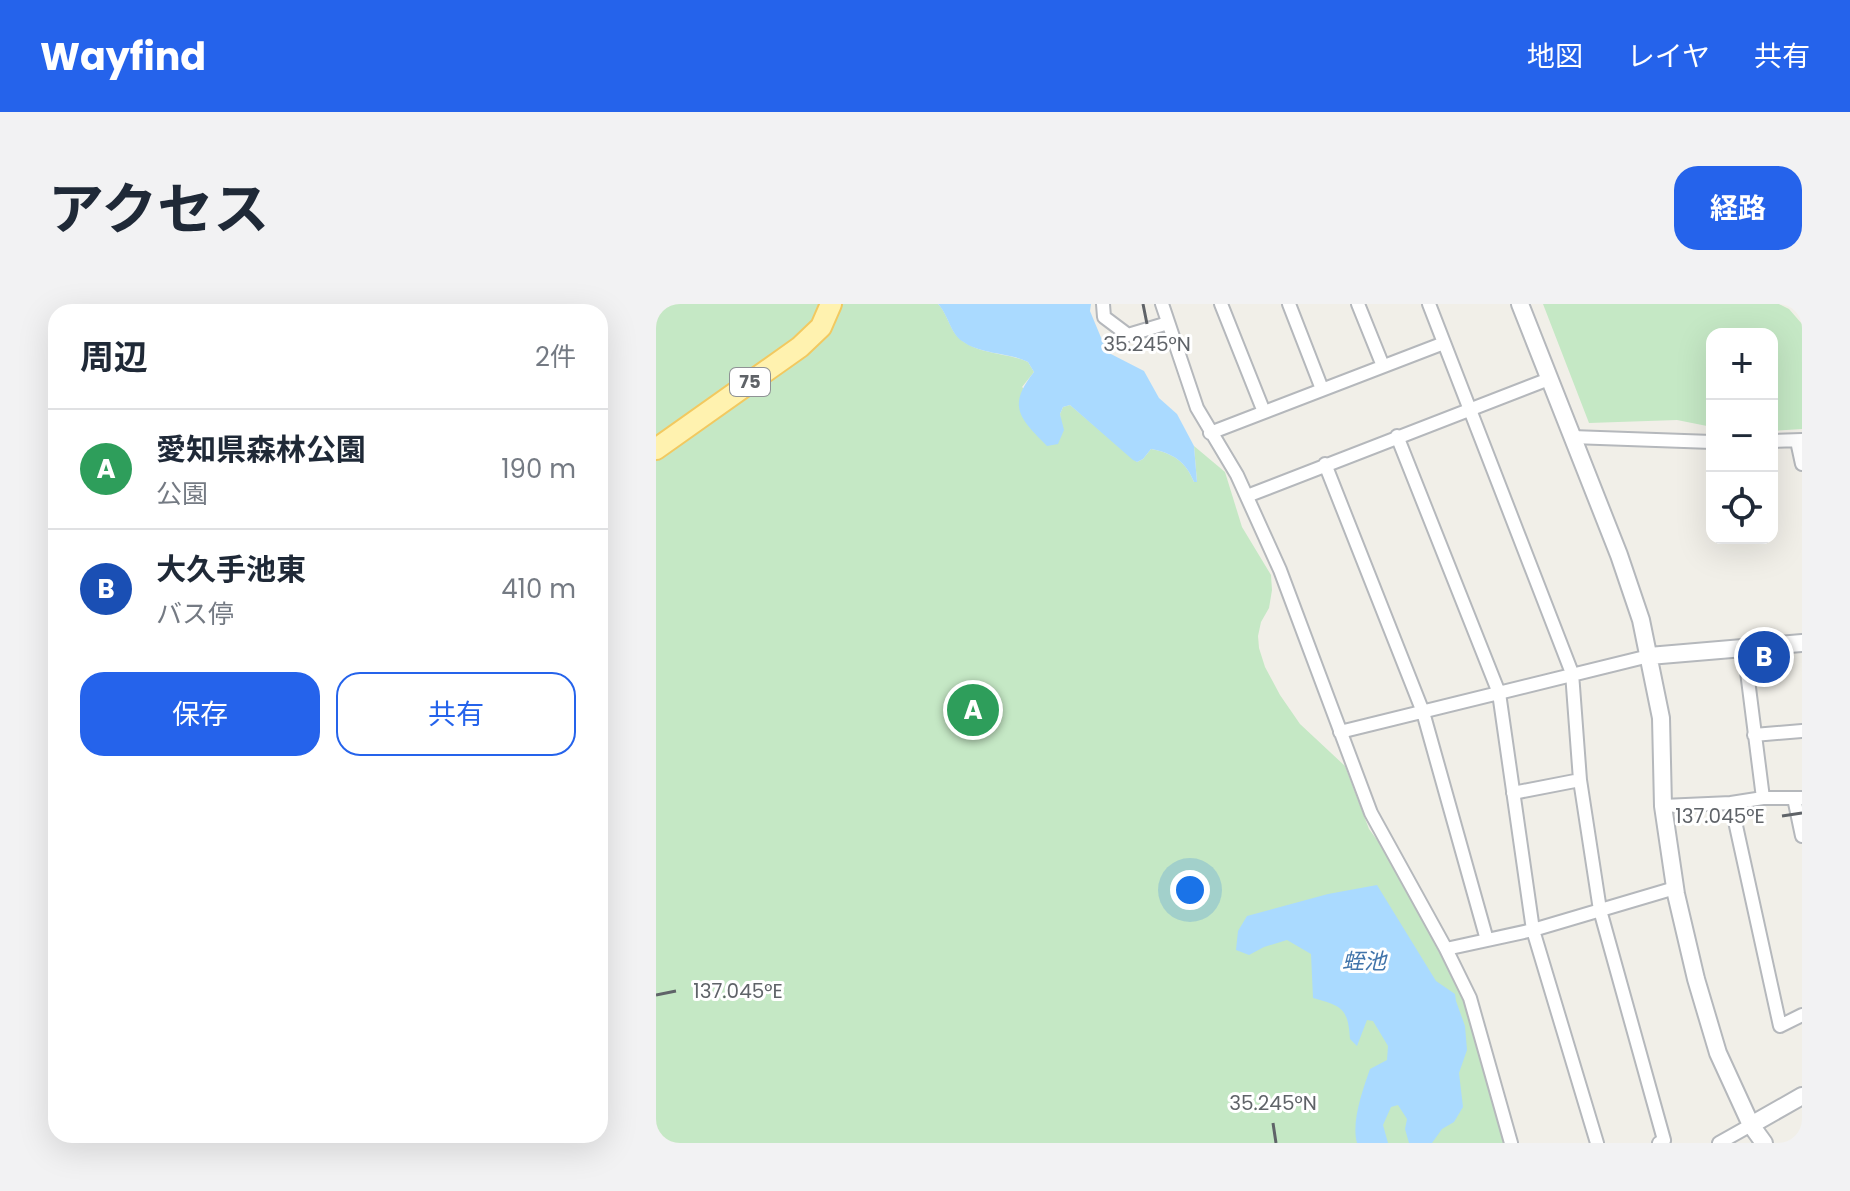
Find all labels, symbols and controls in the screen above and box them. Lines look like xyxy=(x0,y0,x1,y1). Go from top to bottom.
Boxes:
text: Wayfind xyxy=(40,30,206,83)
text: 地図 xyxy=(1527,37,1583,76)
text: レイヤ xyxy=(1627,37,1710,76)
text: 共有 xyxy=(1754,37,1810,76)
button: 経路 xyxy=(1674,166,1802,250)
text: アクセス xyxy=(48,170,269,249)
map controls xyxy=(1706,328,1778,544)
button: + xyxy=(1706,328,1778,400)
text: 35.245°N xyxy=(1103,330,1191,358)
text: 周辺 xyxy=(80,333,148,381)
text: 2件 xyxy=(535,339,576,375)
road number: 75 xyxy=(730,368,770,396)
button: − xyxy=(1706,400,1778,472)
text: 愛知県森林公園 xyxy=(156,428,366,471)
text: A xyxy=(96,451,116,487)
text: 190 m xyxy=(501,451,576,487)
button: locate xyxy=(1706,472,1778,544)
text: 公園 xyxy=(156,476,208,512)
text: 大久手池東 xyxy=(156,548,306,591)
text: B xyxy=(97,571,115,607)
text: 410 m xyxy=(501,571,576,607)
text: バス停 xyxy=(156,596,234,632)
pin: B xyxy=(1738,627,1790,687)
button: 保存 xyxy=(80,672,320,756)
button: 共有 xyxy=(336,672,576,756)
pin: A xyxy=(947,680,999,740)
text: 137.045°E xyxy=(1675,802,1765,830)
your location xyxy=(1170,870,1210,910)
water label: 蛭池 xyxy=(1342,946,1388,977)
text: 137.045°E xyxy=(693,977,783,1005)
text: 35.245°N xyxy=(1229,1089,1317,1117)

